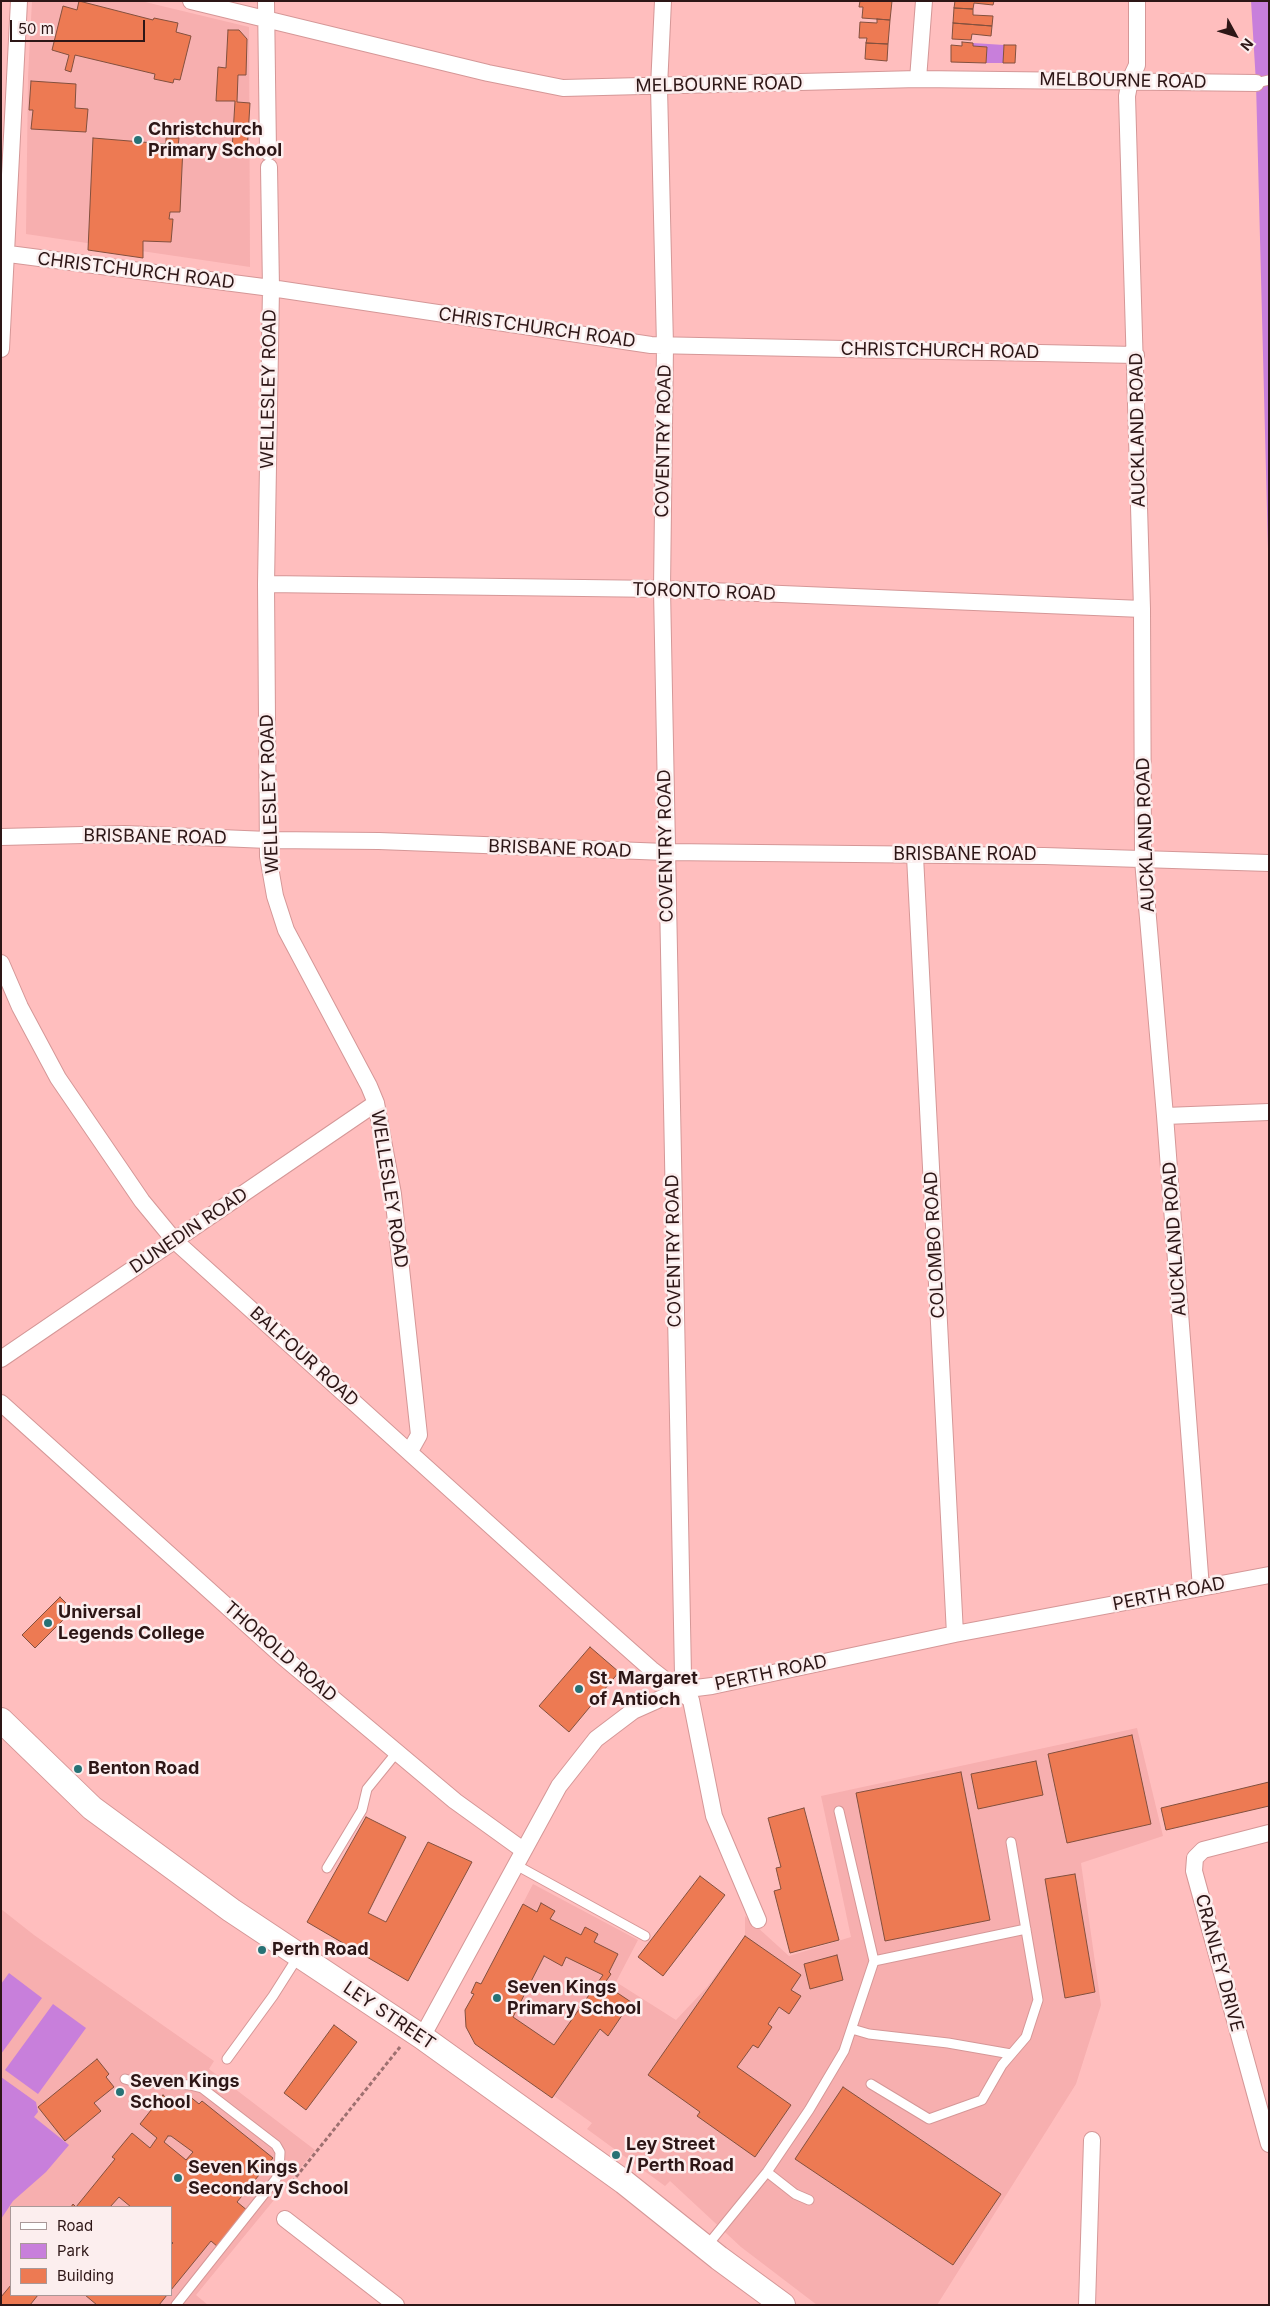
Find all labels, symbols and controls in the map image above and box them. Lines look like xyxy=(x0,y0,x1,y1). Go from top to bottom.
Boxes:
scale bar xyxy=(12,10,148,42)
north arrow xyxy=(1210,10,1260,60)
text: 50 m xyxy=(18,19,54,38)
text: N xyxy=(1237,35,1257,54)
street label: MELBOURNE ROAD xyxy=(1039,69,1207,93)
street label: MELBOURNE ROAD xyxy=(635,73,803,97)
place label: Christchurch Primary School xyxy=(148,119,282,162)
marker: Christchurch Primary School xyxy=(132,134,144,146)
street label: CHRISTCHURCH ROAD xyxy=(36,248,236,294)
street label: CHRISTCHURCH ROAD xyxy=(437,303,637,353)
street label: WELLESLEY ROAD xyxy=(257,309,281,469)
street label: CHRISTCHURCH ROAD xyxy=(840,338,1040,364)
street label: AUCKLAND ROAD xyxy=(1126,352,1150,508)
street label: COVENTRY ROAD xyxy=(652,364,676,518)
street label: TORONTO ROAD xyxy=(632,579,776,605)
street label: WELLESLEY ROAD xyxy=(256,714,284,874)
street label: AUCKLAND ROAD xyxy=(1133,757,1159,913)
street label: COVENTRY ROAD xyxy=(654,769,678,923)
street label: BRISBANE ROAD xyxy=(83,825,227,849)
street label: BRISBANE ROAD xyxy=(488,836,632,862)
street label: BRISBANE ROAD xyxy=(893,844,1037,866)
street label: WELLESLEY ROAD xyxy=(366,1108,412,1270)
street label: AUCKLAND ROAD xyxy=(1159,1161,1191,1317)
street label: COLOMBO ROAD xyxy=(920,1171,950,1319)
street label: COVENTRY ROAD xyxy=(662,1174,686,1328)
street label: DUNEDIN ROAD xyxy=(126,1184,252,1278)
street label: BALFOUR ROAD xyxy=(245,1302,363,1412)
street label: PERTH ROAD xyxy=(1111,1573,1227,1615)
street label: THOROLD ROAD xyxy=(219,1597,341,1707)
place label: Universal Legends College xyxy=(58,1602,205,1645)
marker: Universal Legends College xyxy=(42,1617,54,1629)
street label: PERTH ROAD xyxy=(713,1651,829,1695)
place label: St. Margaret of Antioch xyxy=(589,1668,698,1710)
marker: St. Margaret of Antioch xyxy=(573,1683,585,1695)
place label: Benton Road xyxy=(88,1758,199,1780)
marker: Benton Road xyxy=(72,1763,84,1775)
street label: CRANLEY DRIVE xyxy=(1190,1892,1248,2034)
place label: Perth Road xyxy=(272,1939,369,1961)
marker: Perth Road xyxy=(256,1944,268,1956)
street label: LEY STREET xyxy=(339,1977,439,2055)
place label: Seven Kings Primary School xyxy=(507,1977,641,2020)
marker: Seven Kings Primary School xyxy=(491,1992,503,2004)
place label: Seven Kings School xyxy=(130,2071,239,2114)
marker: Seven Kings School xyxy=(114,2086,126,2098)
place label: Ley Street / Perth Road xyxy=(626,2134,734,2176)
marker: Ley Street / Perth Road xyxy=(610,2149,622,2161)
place label: Seven Kings Secondary School xyxy=(188,2157,348,2200)
marker: Seven Kings Secondary School xyxy=(172,2172,184,2184)
legend xyxy=(10,2206,172,2296)
text: Road xyxy=(57,2216,93,2235)
text: Park xyxy=(57,2241,89,2260)
text: Building xyxy=(57,2266,114,2285)

